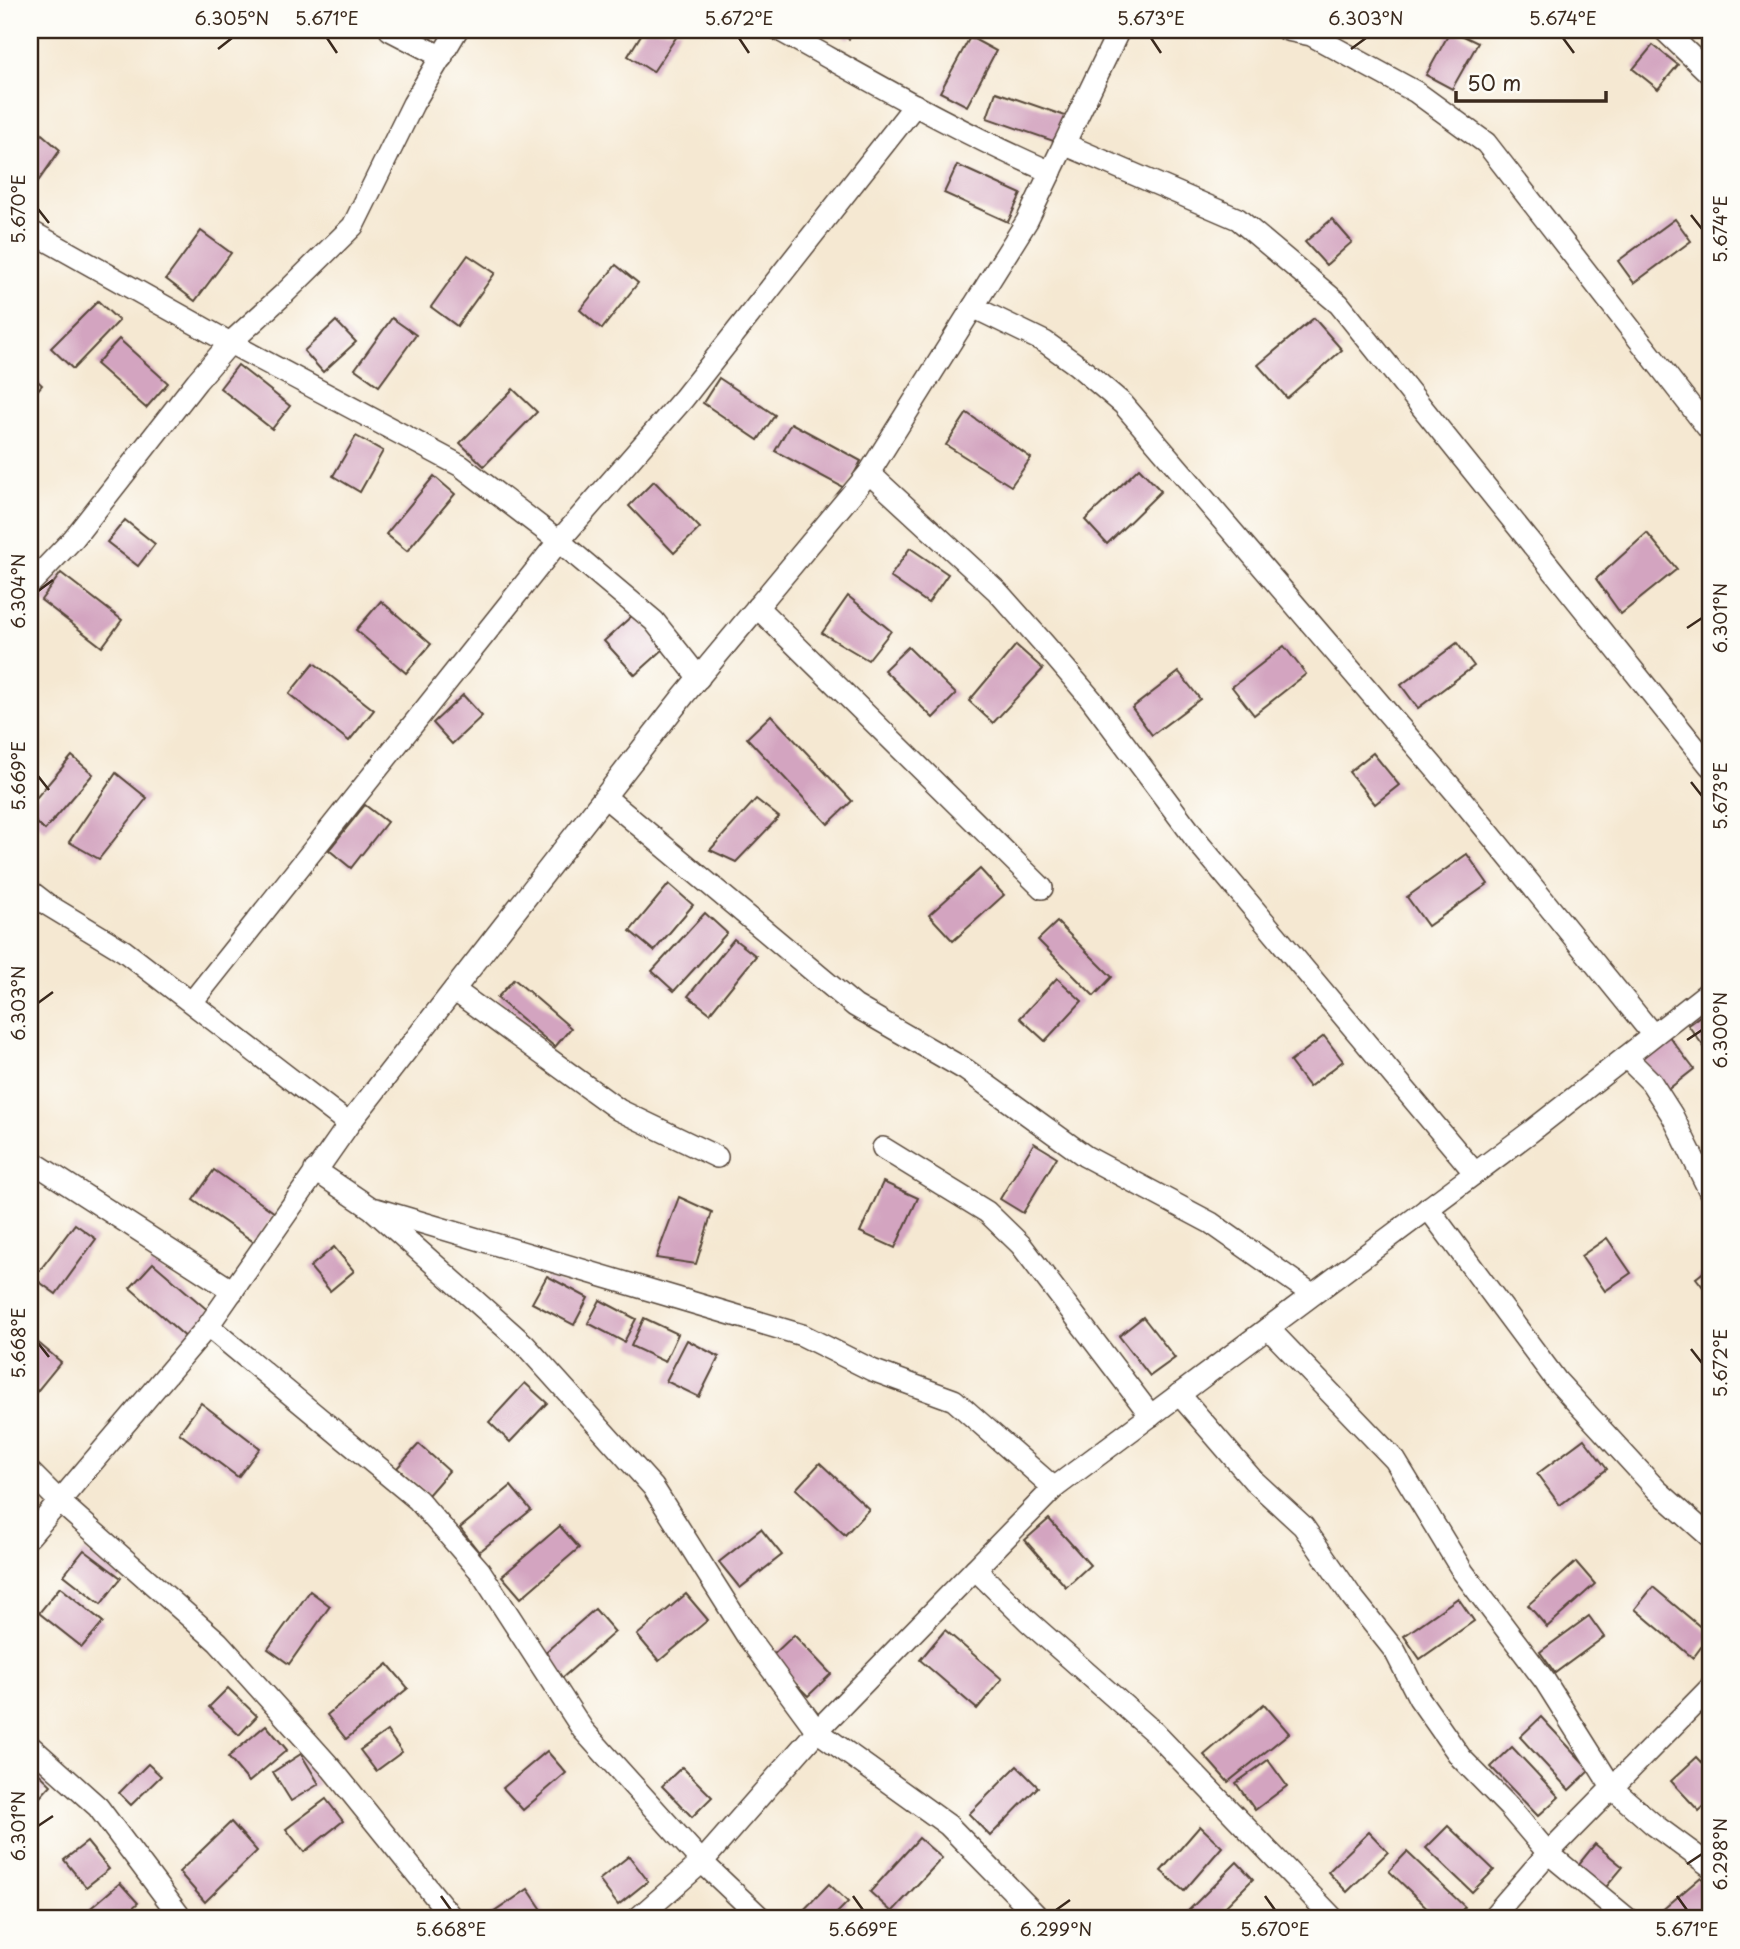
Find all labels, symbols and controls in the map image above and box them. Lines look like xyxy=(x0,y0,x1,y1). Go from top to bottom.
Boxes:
text: 6.305°N xyxy=(195,4,269,31)
text: 5.671°E xyxy=(295,4,359,31)
text: 5.672°E xyxy=(704,4,774,31)
text: 5.673°E xyxy=(1117,4,1185,31)
text: 6.303°N xyxy=(1328,4,1404,31)
text: 5.674°E xyxy=(1529,4,1597,31)
scale bar xyxy=(1456,60,1607,104)
text: 50 m xyxy=(1467,66,1521,98)
text: 5.670°E xyxy=(4,174,31,244)
text: 5.674°E xyxy=(1706,195,1733,263)
text: 6.304°N xyxy=(4,553,31,629)
text: 6.301°N xyxy=(1706,583,1733,653)
text: 5.669°E xyxy=(4,741,31,811)
text: 5.673°E xyxy=(1706,762,1733,830)
text: 6.303°N xyxy=(4,965,31,1041)
text: 6.300°N xyxy=(1706,992,1733,1068)
text: 5.668°E xyxy=(4,1307,31,1379)
text: 5.672°E xyxy=(1706,1328,1733,1398)
text: 6.301°N xyxy=(4,1791,31,1861)
text: 6.298°N xyxy=(1706,1818,1733,1890)
text: 5.668°E xyxy=(415,1915,487,1942)
text: 5.669°E xyxy=(828,1915,898,1942)
text: 6.299°N xyxy=(1020,1915,1092,1942)
text: 5.670°E xyxy=(1240,1915,1310,1942)
text: 5.671°E xyxy=(1655,1915,1719,1942)

